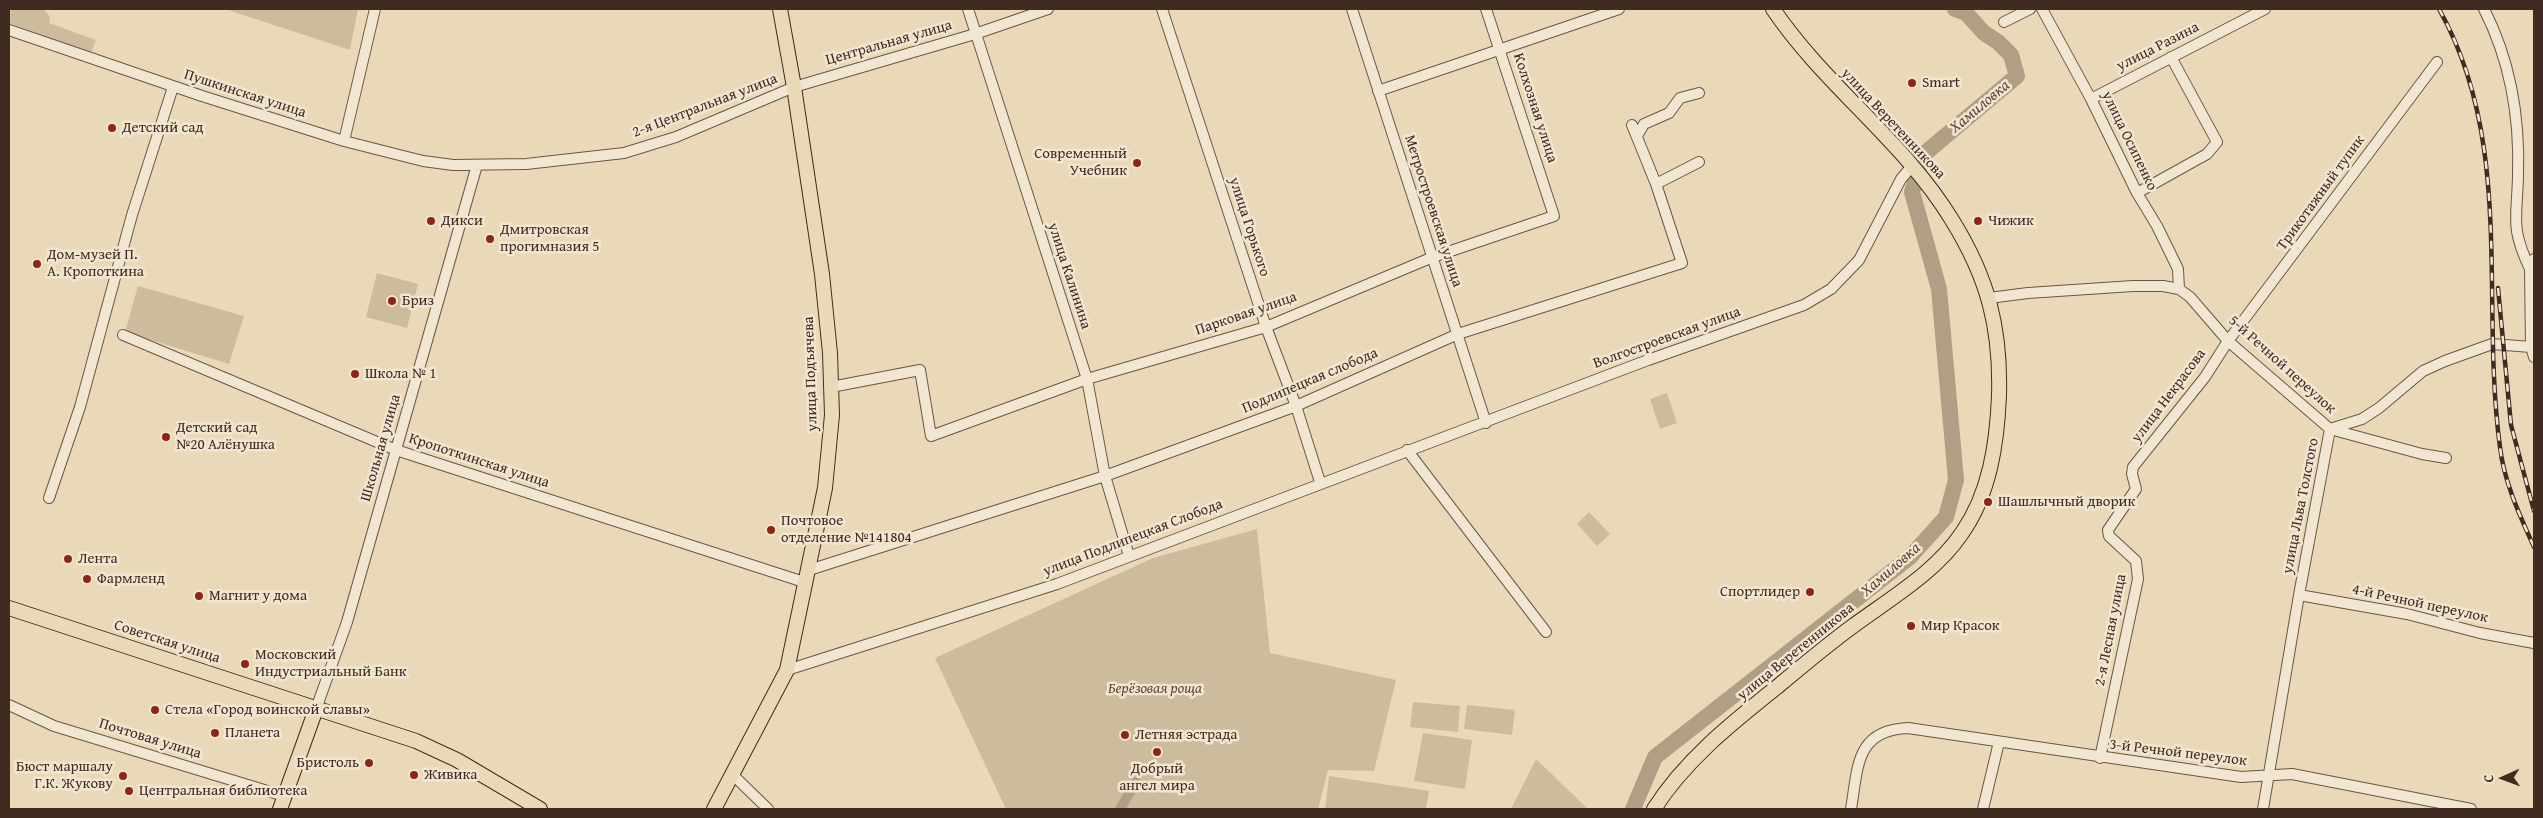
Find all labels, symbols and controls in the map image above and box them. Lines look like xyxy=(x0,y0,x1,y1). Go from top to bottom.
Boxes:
street label: Центральная улица xyxy=(824,16,954,70)
street label: улица Разина xyxy=(2114,18,2202,76)
street label: Колхозная улица xyxy=(1509,51,1561,165)
street label: улица Веретенникова xyxy=(1837,65,1949,183)
street label: Пушкинская улица xyxy=(182,66,308,122)
street label: 2-я Центральная улица xyxy=(630,70,780,142)
place label: Smart xyxy=(1922,74,1960,92)
water label: Хамиловка xyxy=(1946,76,2014,138)
marker: Smart xyxy=(1906,77,1918,89)
street label: улица Осипенко xyxy=(2097,88,2161,194)
place label: Детский сад xyxy=(122,119,203,137)
marker: Детский сад xyxy=(106,122,118,134)
street label: Трикотажный тупик xyxy=(2273,132,2369,254)
street label: Метростроевская улица xyxy=(1400,133,1466,289)
place label: Современный Учебник xyxy=(1034,145,1127,180)
marker: Современный Учебник xyxy=(1131,157,1143,169)
street label: улица Горького xyxy=(1224,175,1274,279)
place label: Дикси xyxy=(441,212,483,230)
place label: Чижик xyxy=(1988,212,2034,230)
marker: Дикси xyxy=(425,215,437,227)
marker: Чижик xyxy=(1972,215,1984,227)
place label: Дмитровская прогимназия 5 xyxy=(500,221,600,256)
street label: улица Калинина xyxy=(1043,221,1095,331)
marker: Дмитровская прогимназия 5 xyxy=(484,233,496,245)
place label: Дом-музей П. А. Кропоткина xyxy=(47,246,144,281)
marker: Дом-музей П. А. Кропоткина xyxy=(31,258,43,270)
street label: Парковая улица xyxy=(1193,288,1299,340)
place label: Бриз xyxy=(402,292,434,310)
marker: Бриз xyxy=(386,295,398,307)
street label: Волгостроевская улица xyxy=(1591,303,1743,373)
street label: 5-й Речной переулок xyxy=(2225,312,2339,418)
street label: улица Подъячева xyxy=(800,316,822,432)
street label: Подлипецкая слобода xyxy=(1239,344,1381,418)
street label: улица Некрасова xyxy=(2128,346,2210,446)
place label: Школа № 1 xyxy=(365,365,436,383)
marker: Школа № 1 xyxy=(349,368,361,380)
street label: Школьная улица xyxy=(357,392,405,504)
place label: Детский сад №20 Алёнушка xyxy=(176,419,275,454)
street label: Кропоткинская улица xyxy=(406,430,552,492)
marker: Детский сад №20 Алёнушка xyxy=(160,431,172,443)
street label: улица Льва Толстого xyxy=(2279,437,2323,575)
place label: Шашлычный дворик xyxy=(1998,493,2135,511)
street label: улица Подлипецкая Слобода xyxy=(1041,495,1225,581)
marker: Шашлычный дворик xyxy=(1982,496,1994,508)
place label: Почтовое отделение №141804 xyxy=(781,512,912,547)
marker: Почтовое отделение №141804 xyxy=(765,524,777,536)
water label: Хамиловка xyxy=(1857,539,1925,601)
place label: Лента xyxy=(78,550,118,568)
marker: Лента xyxy=(62,553,74,565)
place label: Фармленд xyxy=(97,570,165,588)
street label: 2-я Лесная улица xyxy=(2091,572,2131,688)
marker: Фармленд xyxy=(81,573,93,585)
street label: 4-й Речной переулок xyxy=(2350,581,2490,627)
place label: Спортлидер xyxy=(1720,583,1800,601)
marker: Спортлидер xyxy=(1804,586,1816,598)
place label: Магнит у дома xyxy=(209,587,307,605)
marker: Магнит у дома xyxy=(193,590,205,602)
street label: улица Веретенникова xyxy=(1734,599,1858,705)
street label: Советская улица xyxy=(112,616,222,668)
place label: Мир Красок xyxy=(1921,617,2000,635)
marker: Мир Красок xyxy=(1905,620,1917,632)
place label: Московский Индустриальный Банк xyxy=(255,646,407,681)
marker: Московский Индустриальный Банк xyxy=(239,658,251,670)
park label: Берёзовая роща xyxy=(1108,680,1202,698)
place label: Стела «Город воинской славы» xyxy=(165,701,370,719)
marker: Стела «Город воинской славы» xyxy=(149,704,161,716)
street label: Почтовая улица xyxy=(97,715,203,763)
place label: Планета xyxy=(225,724,280,742)
place label: Летняя эстрада xyxy=(1135,726,1237,744)
marker: Планета xyxy=(209,727,221,739)
marker: Летняя эстрада xyxy=(1119,729,1131,741)
street label: 3-й Речной переулок xyxy=(2108,736,2248,770)
marker: Добрый ангел мира xyxy=(1151,746,1163,758)
north arrow xyxy=(2478,753,2528,803)
place label: Бристоль xyxy=(297,754,359,772)
marker: Бристоль xyxy=(363,757,375,769)
place label: Бюст маршалу Г.К. Жукову xyxy=(16,758,113,793)
place label: Добрый ангел мира xyxy=(1119,760,1195,795)
place label: Живика xyxy=(424,766,477,784)
marker: Живика xyxy=(408,769,420,781)
marker: Бюст маршалу Г.К. Жукову xyxy=(117,770,129,782)
text: С xyxy=(2478,774,2498,783)
place label: Центральная библиотека xyxy=(139,782,307,800)
marker: Центральная библиотека xyxy=(123,785,135,797)

